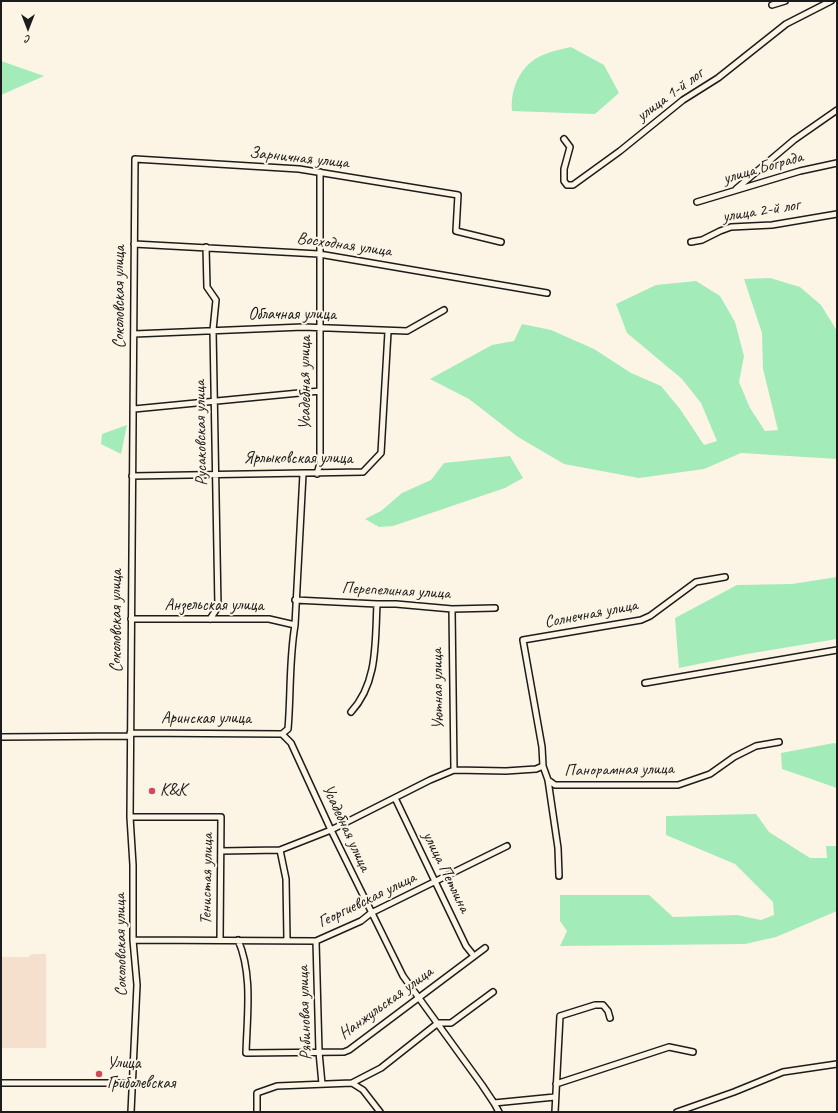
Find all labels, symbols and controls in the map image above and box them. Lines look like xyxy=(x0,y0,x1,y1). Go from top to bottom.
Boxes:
north arrow xyxy=(8,8,48,48)
text: С xyxy=(25,33,31,47)
street label: улица 1-й лог xyxy=(633,64,707,126)
street label: Зарничная улица xyxy=(248,143,350,173)
street label: улица Бограда xyxy=(721,147,805,189)
street label: улица 2-й лог xyxy=(721,195,801,227)
street label: Восходная улица xyxy=(295,228,393,262)
street label: Соколовская улица xyxy=(110,245,130,349)
street label: Облачная улица xyxy=(248,305,336,325)
street label: Усадебная улица xyxy=(296,336,316,430)
street label: Русаковская улица xyxy=(190,380,212,486)
street label: Ярлыковская улица xyxy=(244,449,352,469)
street label: Соколовская улица xyxy=(107,569,127,673)
street label: Перепелиная улица xyxy=(341,578,451,604)
street label: Солнечная улица xyxy=(543,595,639,633)
street label: Анзельская улица xyxy=(165,596,263,616)
street label: Уютная улица xyxy=(427,648,449,730)
street label: Аринская улица xyxy=(161,709,251,729)
street label: Панорамная улица xyxy=(564,759,674,781)
place label: K&K xyxy=(160,781,187,801)
street label: Усадебная улица xyxy=(317,781,375,875)
marker: K&K xyxy=(147,786,157,796)
street label: улица Петлина xyxy=(418,828,474,916)
street label: Тенистая улица xyxy=(196,833,218,925)
street label: Георгиевская улица xyxy=(315,867,419,933)
street label: Соколовская улица xyxy=(110,893,132,997)
street label: Нанжульская улица xyxy=(335,962,437,1044)
street label: Рябиновая улица xyxy=(293,965,317,1061)
place label: Улица Гриболевская xyxy=(107,1054,175,1094)
marker: Улица Гриболевская xyxy=(94,1069,104,1079)

